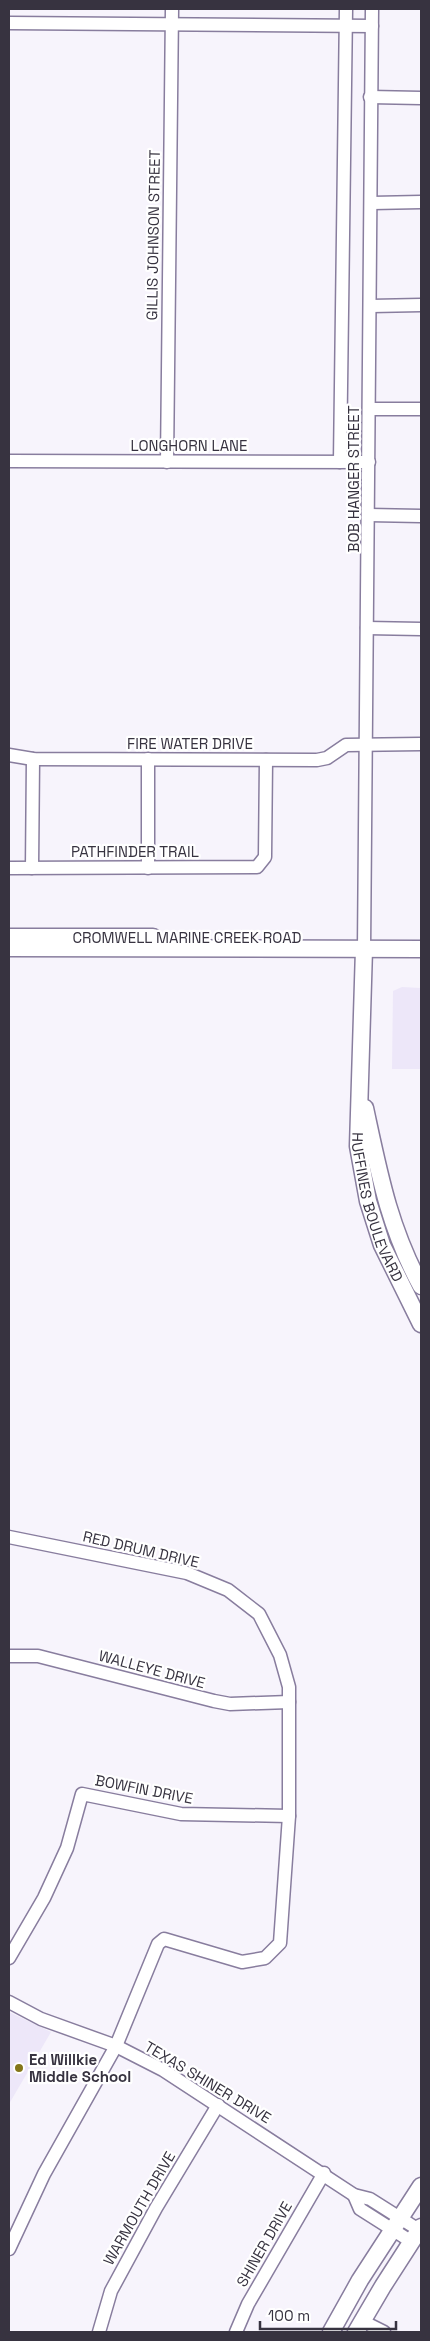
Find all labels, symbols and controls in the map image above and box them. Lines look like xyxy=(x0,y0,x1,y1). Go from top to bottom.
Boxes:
street label: GILLIS JOHNSON STREET xyxy=(142,149,164,321)
street label: BOB HANGER STREET xyxy=(344,405,363,553)
street label: LONGHORN LANE xyxy=(131,436,248,455)
street label: FIRE WATER DRIVE xyxy=(127,734,253,753)
street label: PATHFINDER TRAIL xyxy=(71,842,199,861)
street label: CROMWELL MARINE CREEK ROAD xyxy=(72,928,302,947)
street label: HUFFINES BOULEVARD xyxy=(348,1132,408,1285)
street label: RED DRUM DRIVE xyxy=(81,1526,201,1572)
street label: WALLEYE DRIVE xyxy=(97,1646,207,1692)
street label: BOWFIN DRIVE xyxy=(93,1770,195,1808)
street label: TEXAS SHINER DRIVE xyxy=(141,2037,275,2127)
place label: Ed Willkie Middle School xyxy=(29,2050,131,2086)
marker: Ed Willkie Middle School xyxy=(13,2062,25,2074)
street label: WARMOUTH DRIVE xyxy=(99,2148,179,2268)
street label: SHINER DRIVE xyxy=(232,2198,296,2290)
scale bar xyxy=(260,2298,396,2330)
text: 100 m xyxy=(268,2306,310,2325)

